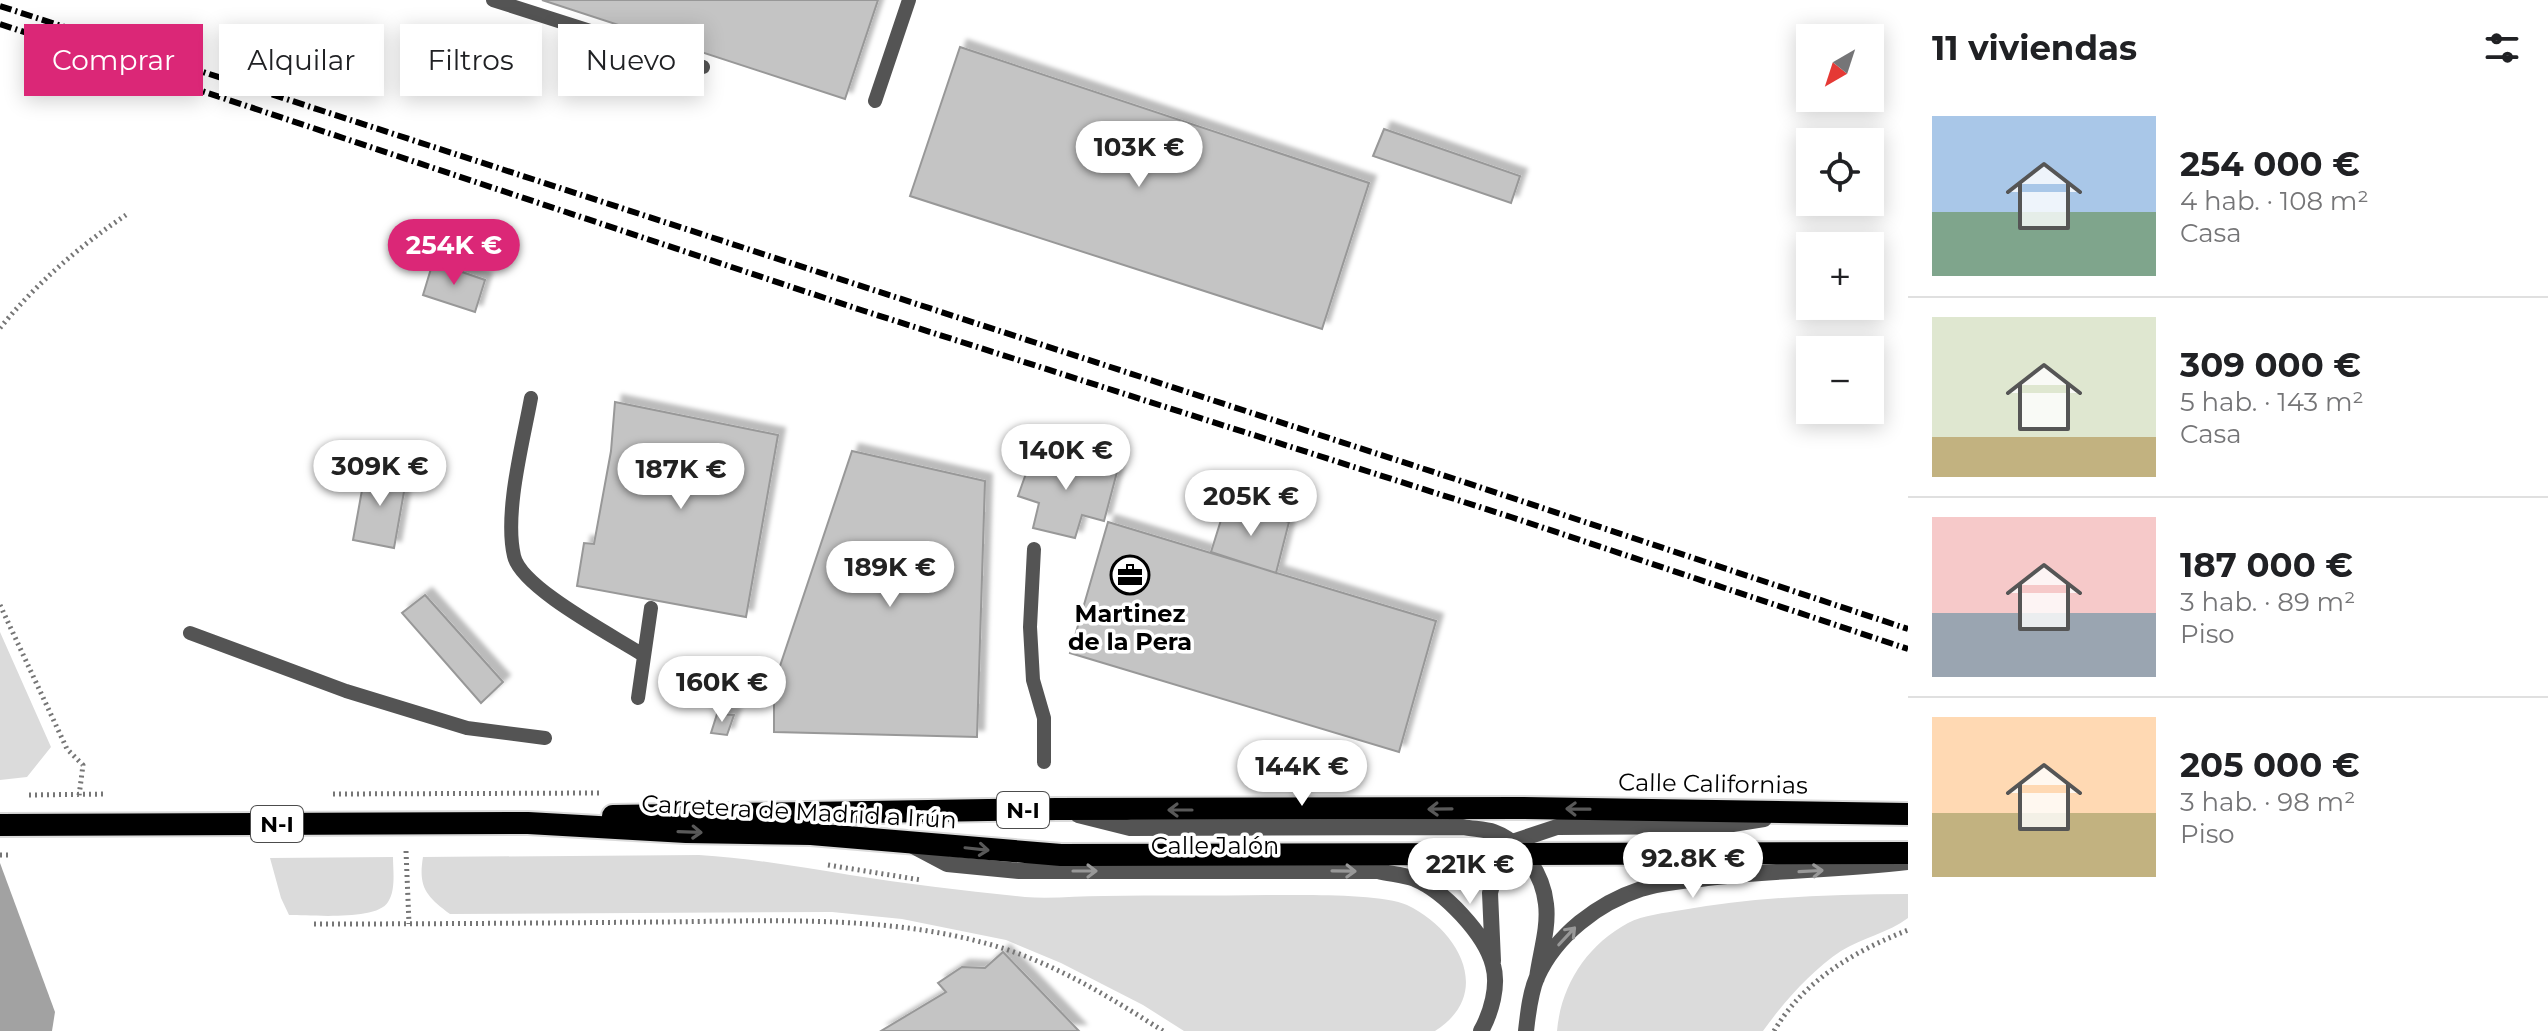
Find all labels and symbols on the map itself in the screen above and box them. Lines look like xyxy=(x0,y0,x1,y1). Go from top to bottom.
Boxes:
north arrow xyxy=(1796,24,1884,112)
pin: 103K € xyxy=(1074,121,1204,189)
pin: 254K € xyxy=(389,219,519,287)
pin: 140K € xyxy=(1001,424,1131,492)
pin: 309K € xyxy=(315,440,445,508)
pin: 187K € xyxy=(616,443,746,511)
pin: 205K € xyxy=(1186,470,1316,538)
pin: 189K € xyxy=(825,541,955,609)
office icon: Martinez de la Pera xyxy=(1109,554,1151,596)
place label: Martinez de la Pera xyxy=(1068,599,1192,656)
pin: 160K € xyxy=(657,656,787,724)
pin: 144K € xyxy=(1237,740,1367,808)
street label: Calle Californias xyxy=(1618,767,1808,800)
street label: Carretera de Madrid a Irún xyxy=(641,789,957,834)
road number: N-I xyxy=(997,792,1049,828)
one-way arrow xyxy=(1427,801,1454,817)
one-way arrow xyxy=(1565,801,1592,817)
one-way arrow xyxy=(1167,802,1194,818)
road number: N-I xyxy=(251,806,303,842)
one-way arrow xyxy=(676,824,703,839)
street label: Calle Jalón xyxy=(1151,831,1279,860)
pin: 92.8K € xyxy=(1619,832,1767,900)
pin: 221K € xyxy=(1405,838,1535,906)
one-way arrow xyxy=(963,841,990,856)
one-way arrow xyxy=(1071,863,1098,879)
one-way arrow xyxy=(1330,863,1357,878)
one-way arrow xyxy=(1797,863,1824,878)
one-way arrow xyxy=(1557,926,1576,946)

